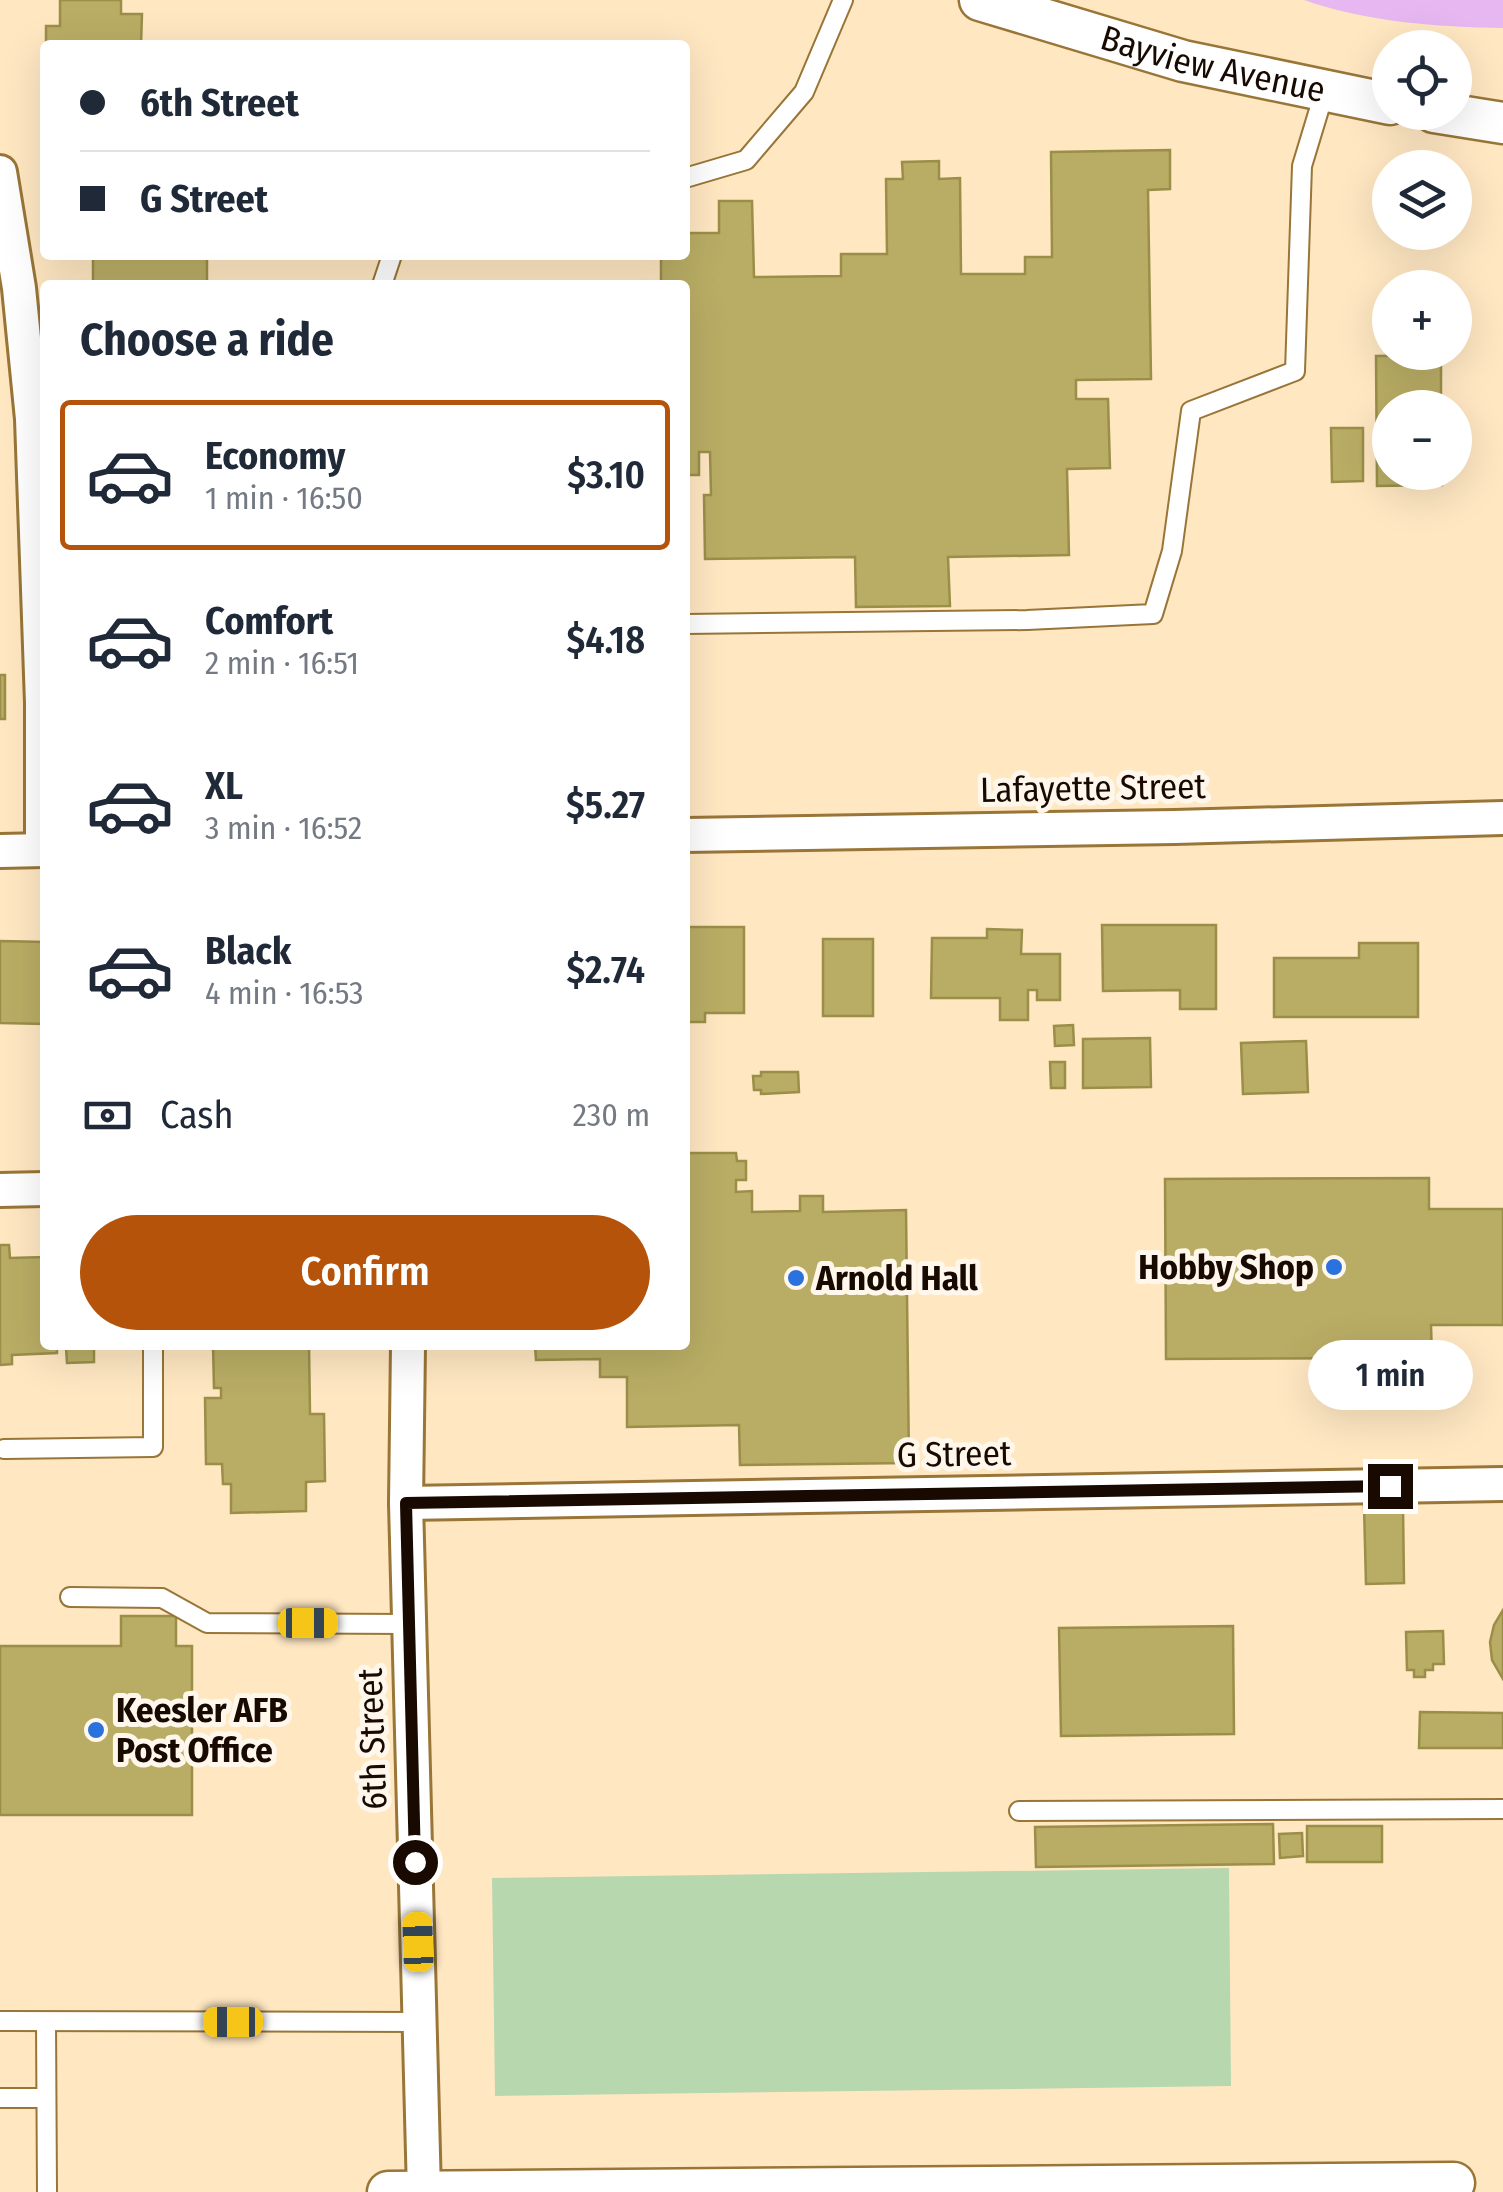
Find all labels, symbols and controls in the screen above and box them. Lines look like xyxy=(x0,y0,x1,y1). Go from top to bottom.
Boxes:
street label: Bayview Avenue xyxy=(1096,17,1329,111)
map controls xyxy=(1372,30,1472,490)
button: locate xyxy=(1372,30,1472,130)
text: 6th Street xyxy=(140,80,299,126)
button: layers xyxy=(1372,150,1472,250)
text: G Street xyxy=(140,176,268,222)
button: + xyxy=(1372,270,1472,370)
text: Choose a ride xyxy=(80,313,334,367)
button: − xyxy=(1372,390,1472,490)
icon: car xyxy=(85,430,175,520)
text: Economy xyxy=(205,433,345,479)
text: $3.10 xyxy=(567,452,645,498)
text: 1 min · 16:50 xyxy=(205,479,363,517)
icon: car xyxy=(85,595,175,685)
text: Comfort xyxy=(205,598,333,644)
text: $4.18 xyxy=(566,617,645,663)
text: 2 min · 16:51 xyxy=(205,644,359,682)
icon: car xyxy=(85,760,175,850)
text: XL xyxy=(205,763,243,809)
street label: Lafayette Street xyxy=(980,765,1207,811)
text: $5.27 xyxy=(566,782,645,828)
text: 3 min · 16:52 xyxy=(205,809,362,847)
icon: car xyxy=(85,925,175,1015)
text: Black xyxy=(205,928,291,974)
text: $2.74 xyxy=(567,947,645,993)
text: 4 min · 16:53 xyxy=(205,974,364,1012)
icon: cash xyxy=(80,1088,135,1143)
text: Cash xyxy=(160,1092,234,1138)
text: 230 m xyxy=(573,1096,650,1134)
button: Confirm xyxy=(80,1215,650,1330)
place label: Hobby Shop xyxy=(1138,1246,1314,1288)
marker: Hobby Shop xyxy=(1323,1256,1345,1278)
place label: Arnold Hall xyxy=(815,1257,978,1299)
marker: Arnold Hall xyxy=(785,1267,807,1289)
callout: 1 min xyxy=(1308,1341,1472,1411)
text: 1 min xyxy=(1356,1356,1425,1394)
street label: G Street xyxy=(896,1432,1012,1476)
route end xyxy=(1368,1464,1413,1509)
car xyxy=(278,1608,338,1638)
street label: 6th Street xyxy=(349,1667,395,1810)
place label: Keesler AFB Post Office xyxy=(116,1689,288,1771)
marker: Keesler AFB Post Office xyxy=(85,1719,107,1741)
route start xyxy=(393,1840,438,1885)
car xyxy=(402,1911,434,1973)
car xyxy=(203,2007,263,2037)

